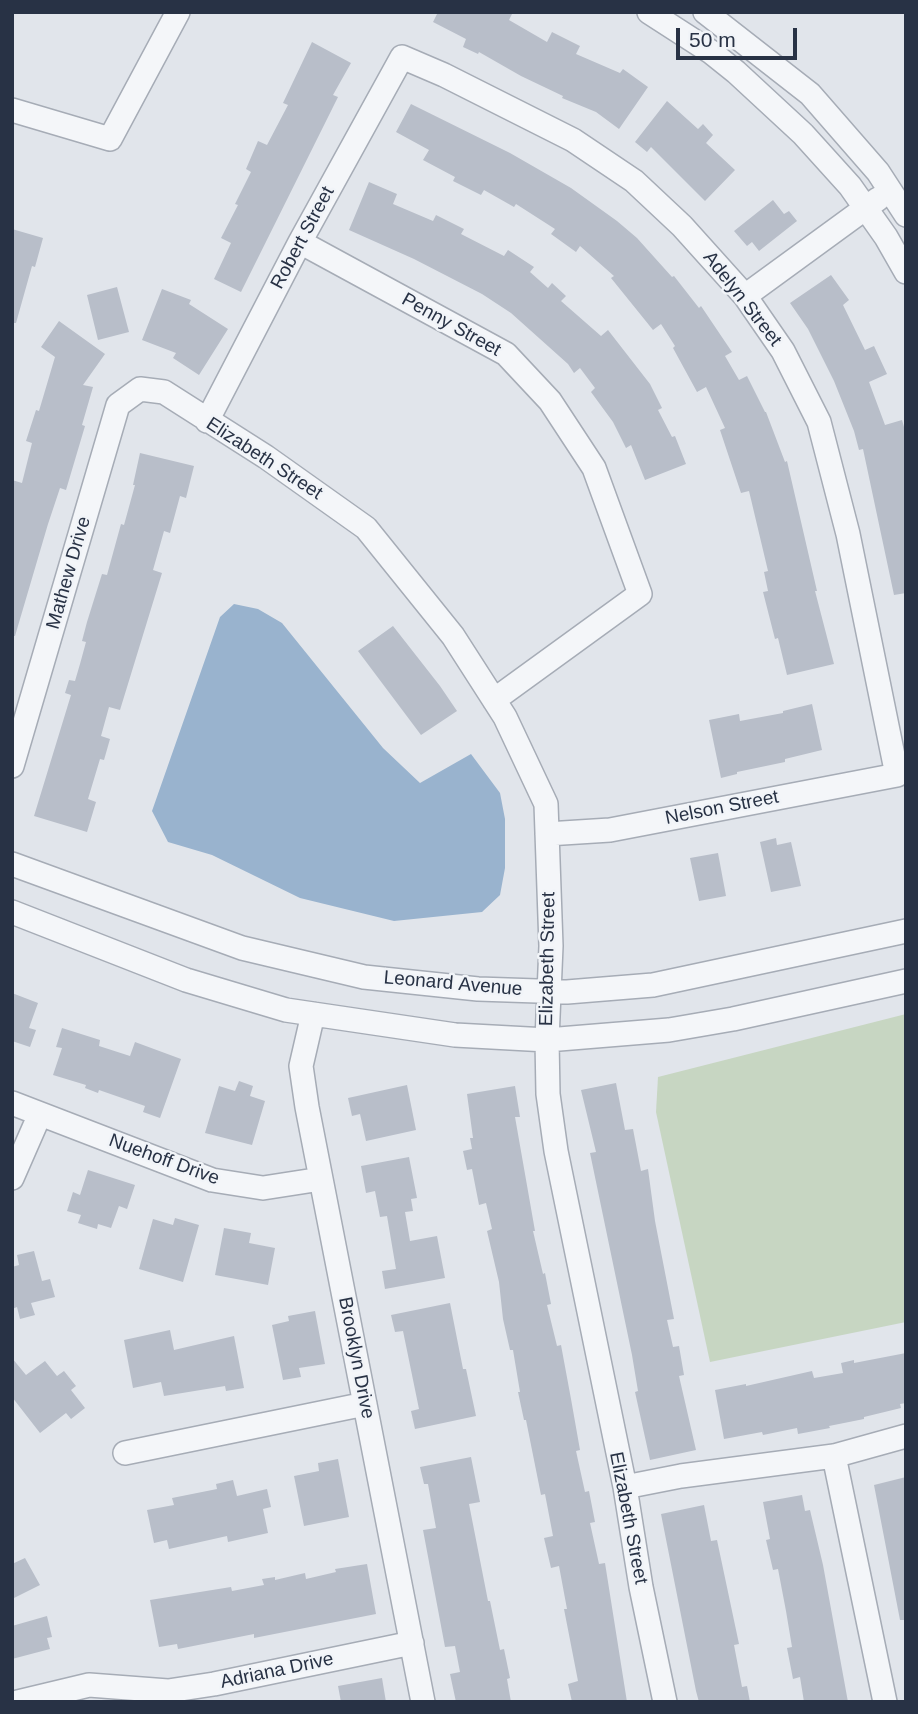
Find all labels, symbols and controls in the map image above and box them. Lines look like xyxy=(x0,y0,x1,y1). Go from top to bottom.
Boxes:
scale bar xyxy=(680,14,801,58)
text: 50 m xyxy=(689,28,736,51)
street label: Robert Street xyxy=(266,183,340,293)
street label: Adelyn Street xyxy=(698,247,786,351)
street label: Penny Street xyxy=(397,288,505,362)
street label: Elizabeth Street xyxy=(202,413,326,505)
street label: Mathew Drive xyxy=(42,514,96,632)
street label: Nelson Street xyxy=(663,786,781,830)
street label: Elizabeth Street xyxy=(535,892,561,1026)
street label: Leonard Avenue xyxy=(383,967,523,1001)
street label: Nuehoff Drive xyxy=(106,1129,222,1191)
street label: Brooklyn Drive xyxy=(333,1295,379,1421)
street label: Elizabeth Street xyxy=(604,1450,652,1586)
street label: Adriana Drive xyxy=(218,1648,336,1694)

